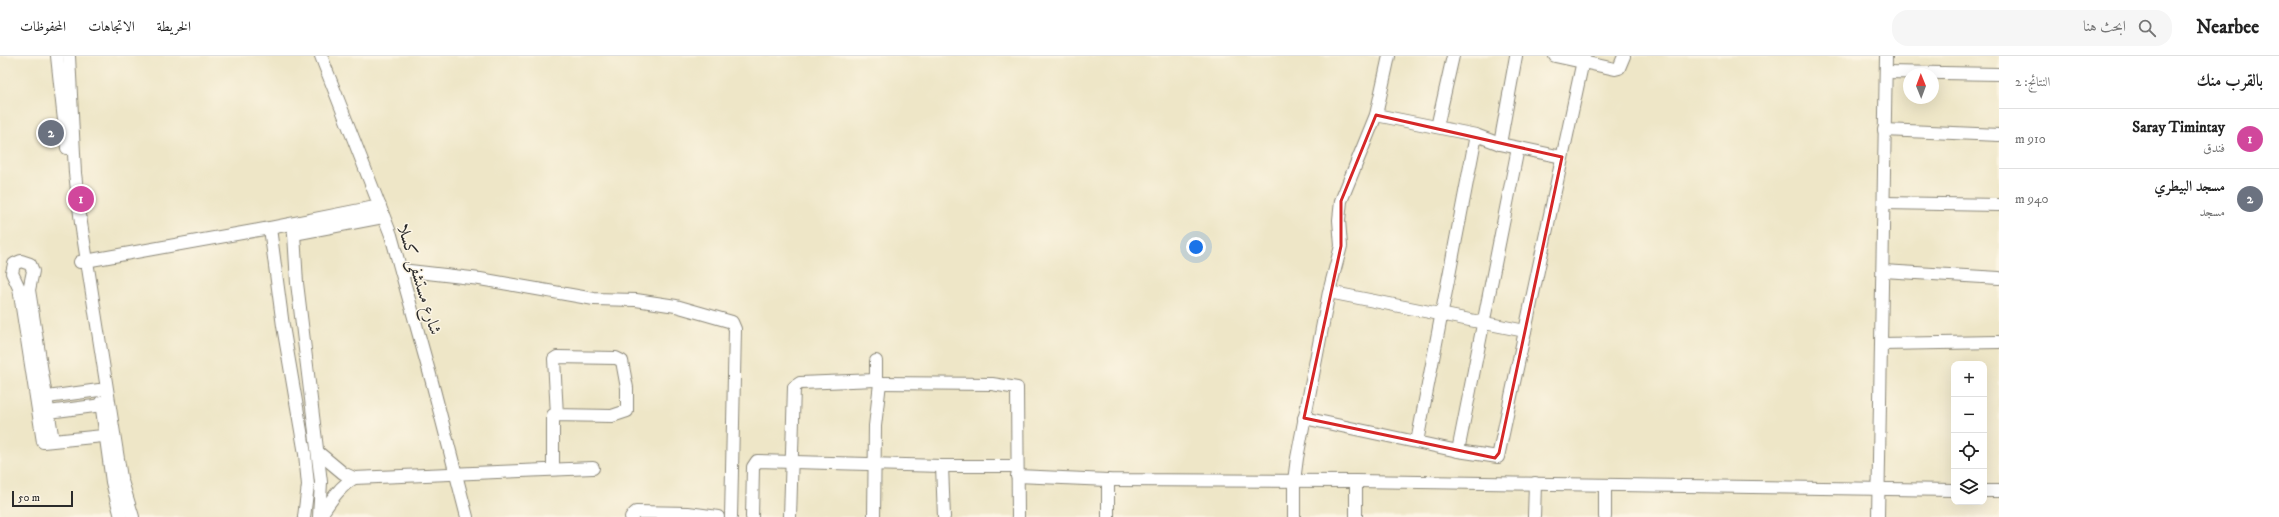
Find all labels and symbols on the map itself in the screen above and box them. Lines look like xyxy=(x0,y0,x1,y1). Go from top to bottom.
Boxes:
north arrow xyxy=(1903,68,1939,104)
pin: 2 xyxy=(38,118,64,148)
pin: 1 xyxy=(68,184,94,214)
street label: شارع مستشفى كسلا xyxy=(390,221,446,338)
your location xyxy=(1186,237,1206,257)
scale bar xyxy=(12,489,73,508)

